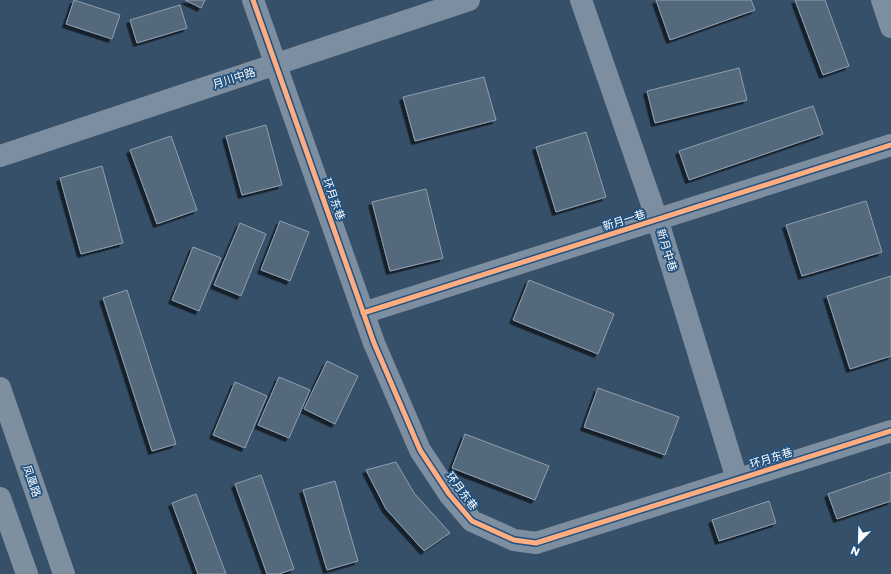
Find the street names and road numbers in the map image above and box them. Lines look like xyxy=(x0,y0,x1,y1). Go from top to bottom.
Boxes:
street label: 月川中路 xyxy=(211,64,257,92)
street label: 环月东巷 xyxy=(319,176,349,222)
street label: 新月一巷 xyxy=(601,206,647,234)
street label: 新月中巷 xyxy=(653,227,681,273)
street label: 环月东巷 xyxy=(748,444,794,472)
street label: 凤凰路 xyxy=(19,463,45,499)
street label: 环月东巷 xyxy=(442,469,482,513)

